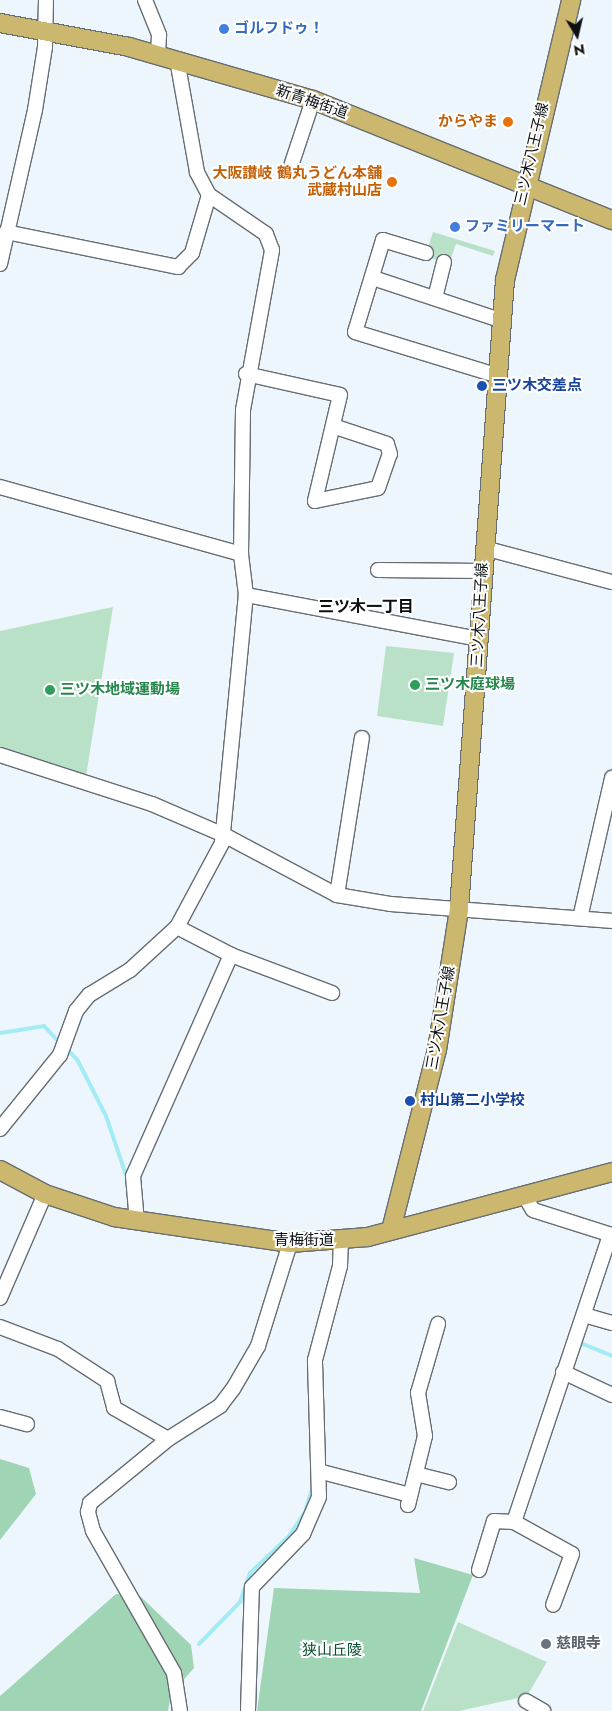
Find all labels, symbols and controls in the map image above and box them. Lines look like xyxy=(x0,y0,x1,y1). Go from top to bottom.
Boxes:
north arrow xyxy=(552,10,602,60)
place label: ゴルフドゥ！ xyxy=(234,20,324,38)
marker: ゴルフドゥ！ xyxy=(218,23,230,35)
text: N xyxy=(572,39,586,61)
street label: 新青梅街道 xyxy=(274,81,350,123)
street label: 三ツ木八王子線 xyxy=(511,101,553,207)
place label: からやま xyxy=(438,113,498,131)
marker: からやま xyxy=(502,116,514,128)
place label: 大阪讃岐 鶴丸うどん本舗 武蔵村山店 xyxy=(213,164,382,199)
marker: 大阪讃岐 鶴丸うどん本舗 武蔵村山店 xyxy=(386,176,398,188)
place label: ファミリーマート xyxy=(465,218,585,236)
marker: ファミリーマート xyxy=(449,221,461,233)
place label: 三ツ木交差点 xyxy=(492,377,582,395)
marker: 三ツ木交差点 xyxy=(476,380,488,392)
street label: 三ツ木八王子線 xyxy=(468,562,492,668)
district label: 三ツ木一丁目 xyxy=(318,597,414,617)
place label: 三ツ木庭球場 xyxy=(425,676,515,694)
marker: 三ツ木庭球場 xyxy=(409,679,421,691)
place label: 三ツ木地域運動場 xyxy=(60,681,180,699)
marker: 三ツ木地域運動場 xyxy=(44,684,56,696)
street label: 三ツ木八王子線 xyxy=(423,965,459,1071)
place label: 村山第二小学校 xyxy=(420,1092,525,1110)
marker: 村山第二小学校 xyxy=(404,1095,416,1107)
street label: 青梅街道 xyxy=(274,1232,334,1250)
place label: 慈眼寺 xyxy=(556,1635,601,1653)
marker: 慈眼寺 xyxy=(540,1638,552,1650)
park label: 狭山丘陵 xyxy=(302,1642,362,1660)

